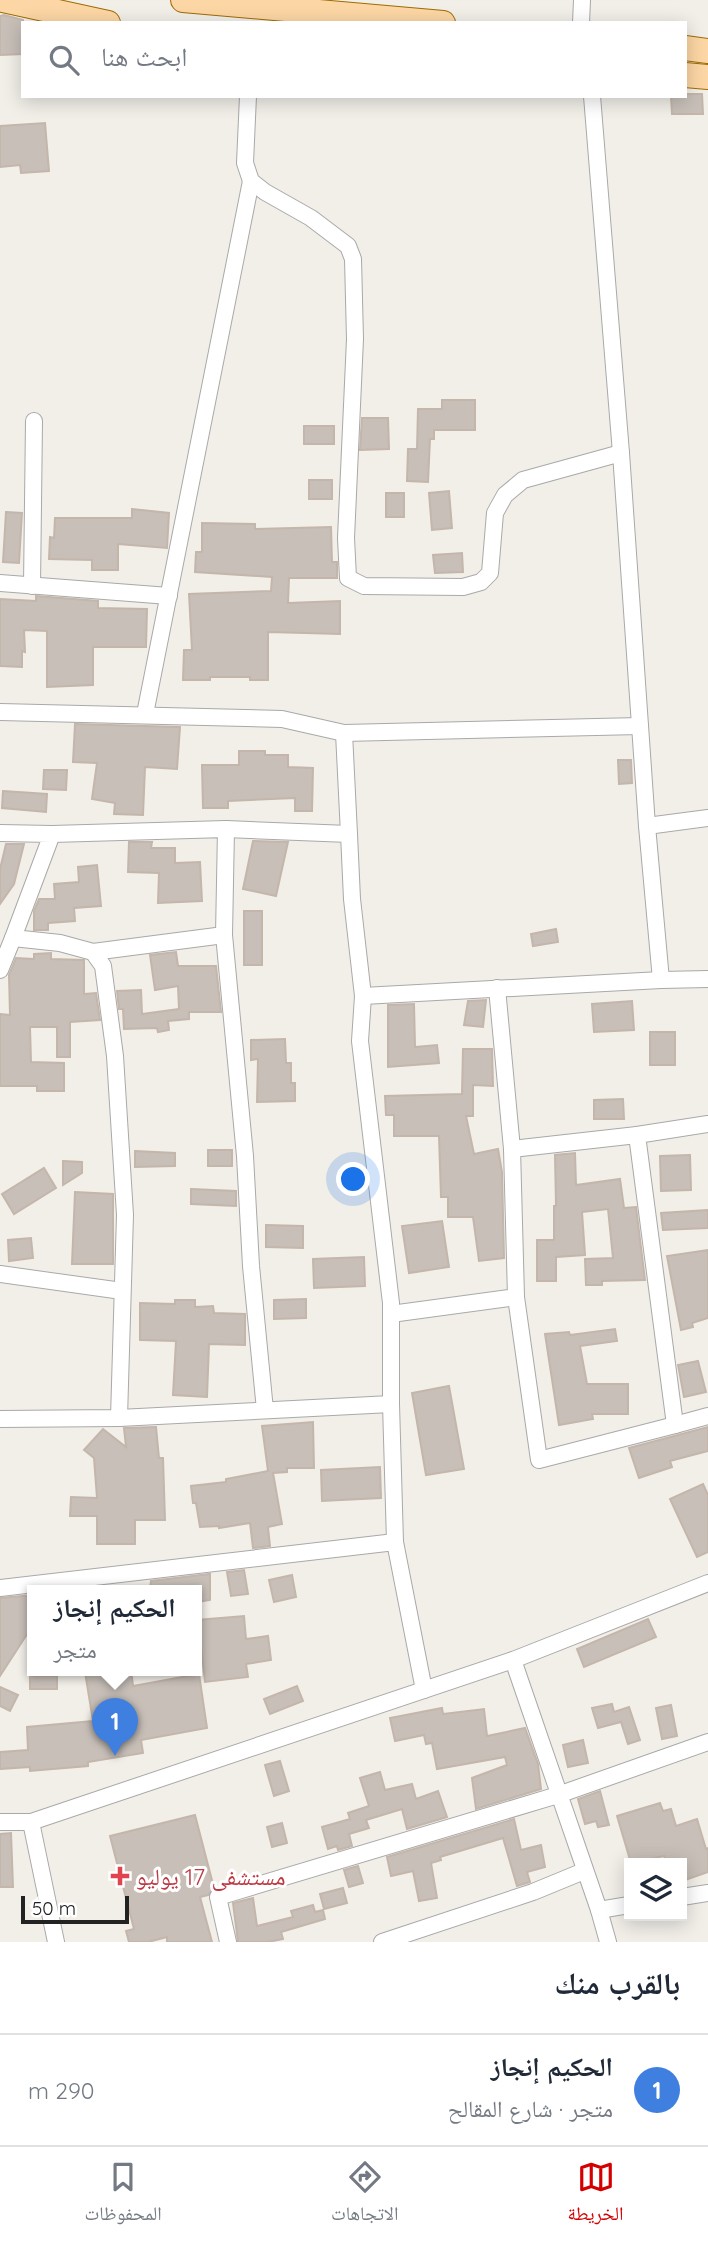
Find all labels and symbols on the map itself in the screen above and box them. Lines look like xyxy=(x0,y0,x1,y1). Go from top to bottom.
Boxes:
your location xyxy=(336,1162,370,1196)
pin: 1 xyxy=(92,1698,138,1756)
place label: مستشفى 17 يوليو xyxy=(136,1862,285,1891)
marker: مستشفى 17 يوليو xyxy=(110,1866,130,1886)
scale bar xyxy=(21,1893,130,1925)

